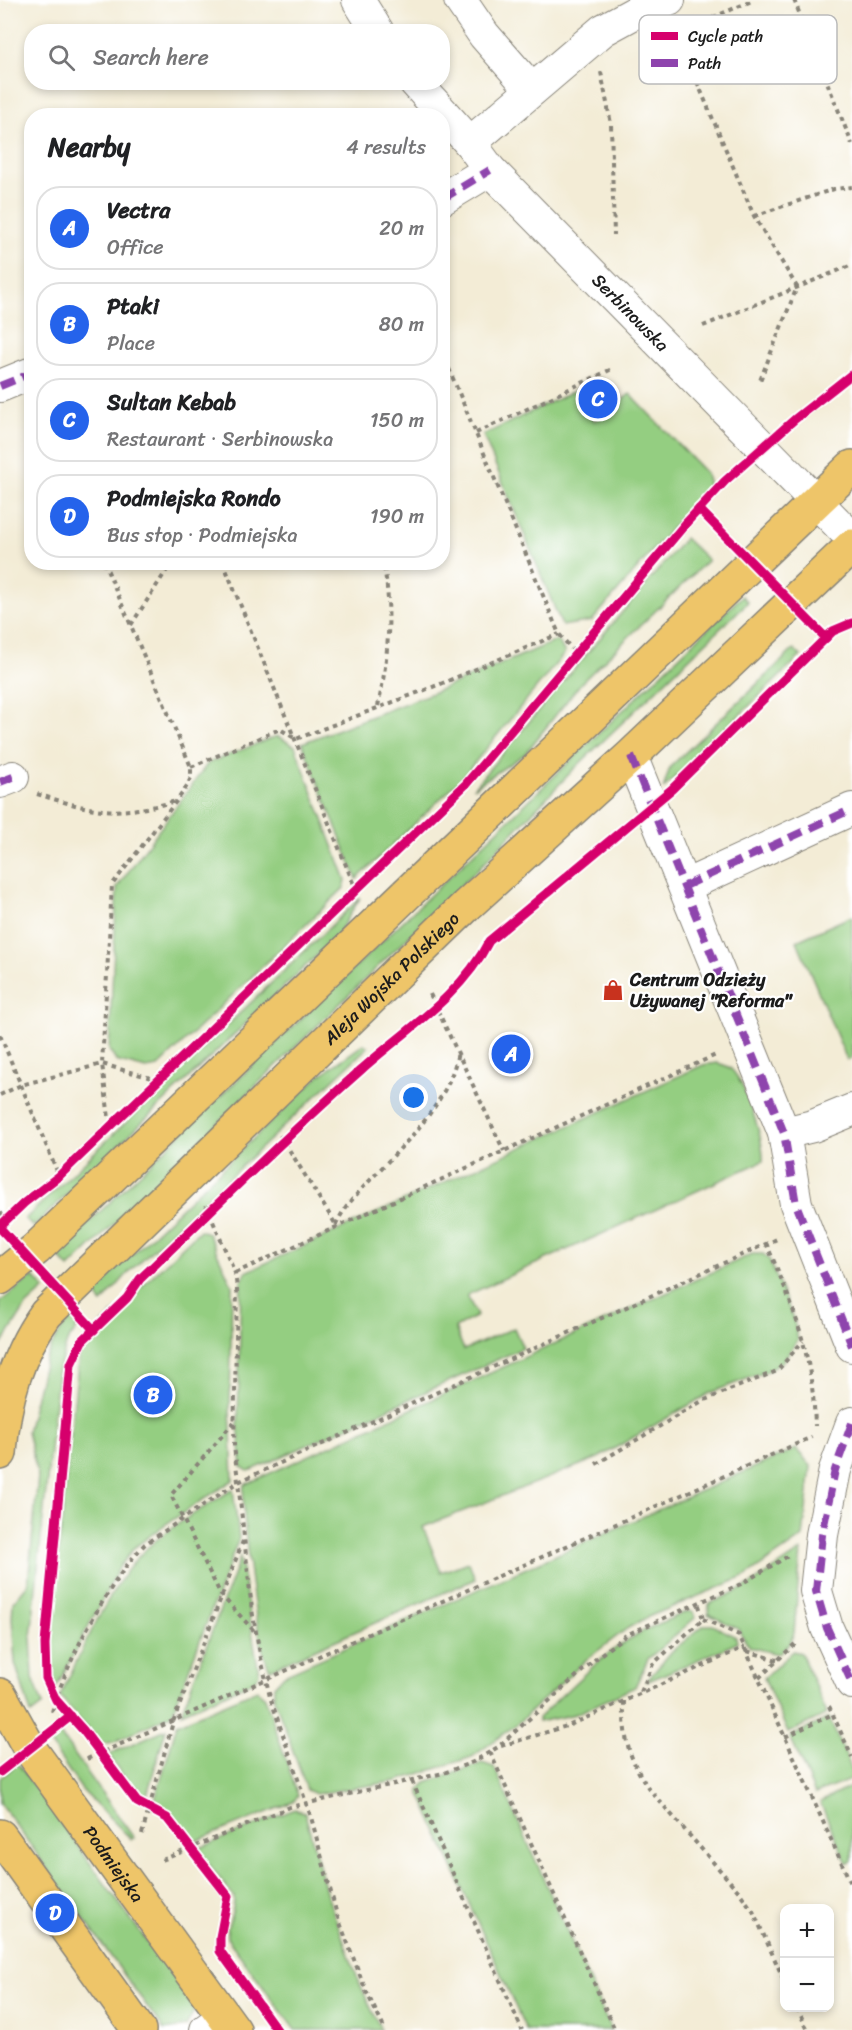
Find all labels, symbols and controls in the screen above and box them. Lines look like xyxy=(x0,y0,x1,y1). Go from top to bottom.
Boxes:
legend xyxy=(639,15,837,84)
text: Cycle path xyxy=(688,22,763,51)
search box xyxy=(24,24,450,90)
text: Search here xyxy=(93,38,209,77)
icon: search xyxy=(45,41,78,74)
text: Path xyxy=(688,49,721,78)
text: Nearby xyxy=(48,124,130,170)
text: 4 results xyxy=(346,130,426,165)
text: Vectra xyxy=(107,191,170,230)
text: A xyxy=(63,211,76,246)
text: 20 m xyxy=(379,211,424,246)
text: Office xyxy=(107,230,163,265)
street label: Serbinowska xyxy=(584,266,677,360)
text: Ptaki xyxy=(107,287,159,326)
text: B xyxy=(63,307,76,342)
text: 80 m xyxy=(379,307,424,342)
text: Place xyxy=(107,326,155,361)
pin: C xyxy=(578,376,618,422)
text: Sultan Kebab xyxy=(107,383,236,422)
text: C xyxy=(63,403,76,438)
text: 150 m xyxy=(370,403,424,438)
text: Restaurant · Serbinowska xyxy=(107,422,333,457)
text: Podmiejska Rondo xyxy=(107,479,281,518)
text: D xyxy=(64,499,75,534)
text: 190 m xyxy=(370,499,424,534)
text: Bus stop · Podmiejska xyxy=(107,518,298,553)
street label: Aleja Wojska Polskiego xyxy=(315,904,467,1054)
place label: Centrum Odzieży Używanej "Reforma" xyxy=(629,964,793,1017)
shop icon: Centrum Odzieży Używanej "Reforma" xyxy=(601,978,625,1002)
pin: A xyxy=(492,1032,530,1076)
your location xyxy=(399,1083,428,1112)
pin: B xyxy=(134,1372,172,1418)
street label: Podmiejska xyxy=(74,1819,153,1910)
pin: D xyxy=(36,1890,74,1936)
map controls xyxy=(780,1904,834,2012)
button: + xyxy=(780,1904,834,1958)
button: − xyxy=(780,1958,834,2012)

